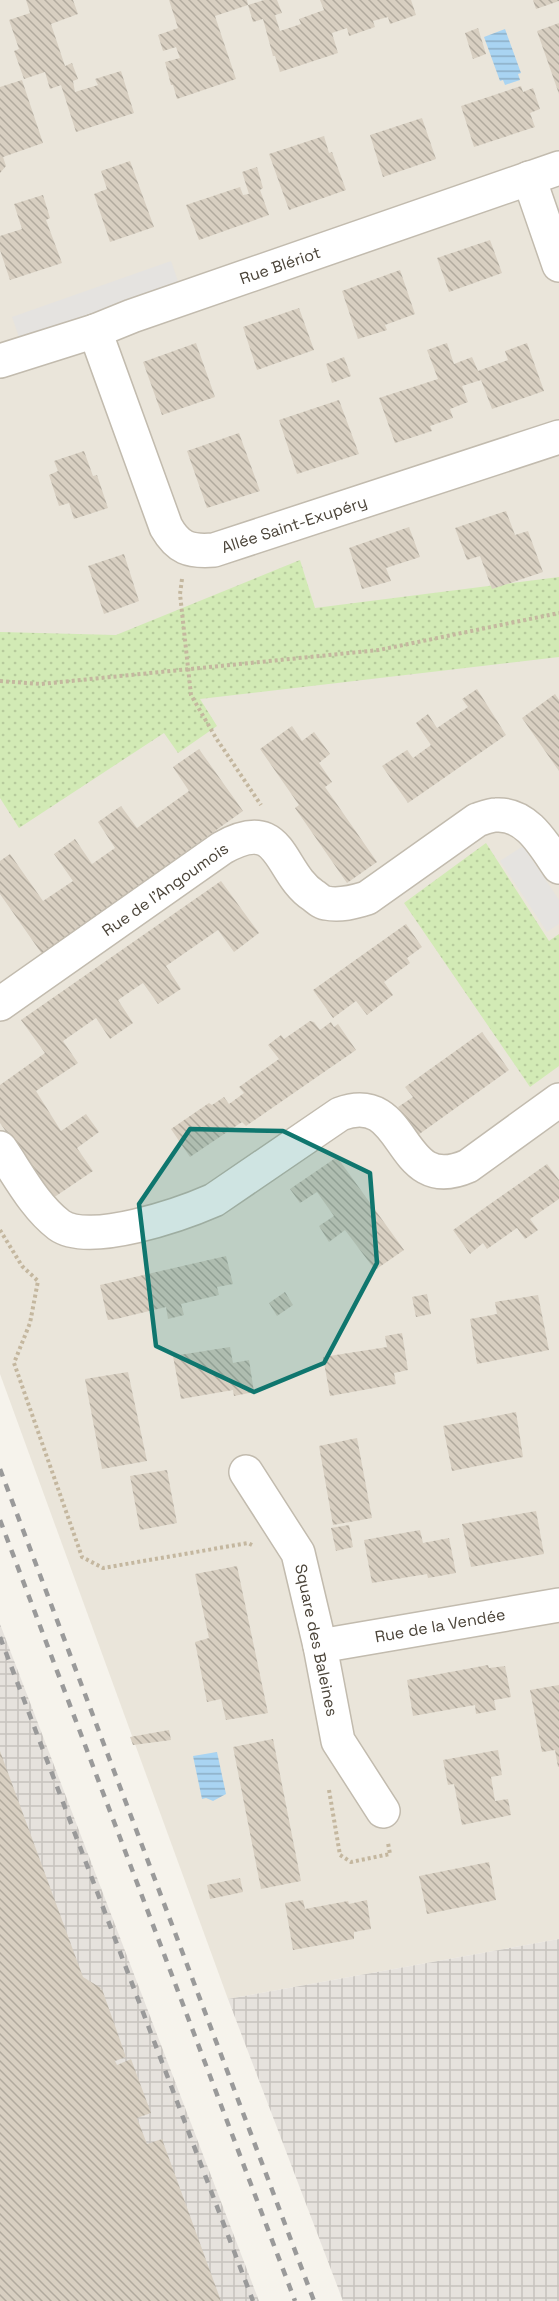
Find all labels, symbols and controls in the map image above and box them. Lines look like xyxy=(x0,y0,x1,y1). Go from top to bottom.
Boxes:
street label: Rue Blériot xyxy=(237,242,323,289)
street label: Allée Saint-Exupéry xyxy=(219,491,370,558)
street label: Rue de l'Angoumois xyxy=(98,838,233,941)
street label: Square des Baleines xyxy=(290,1562,343,1718)
street label: Rue de la Vendée xyxy=(373,1604,507,1647)

